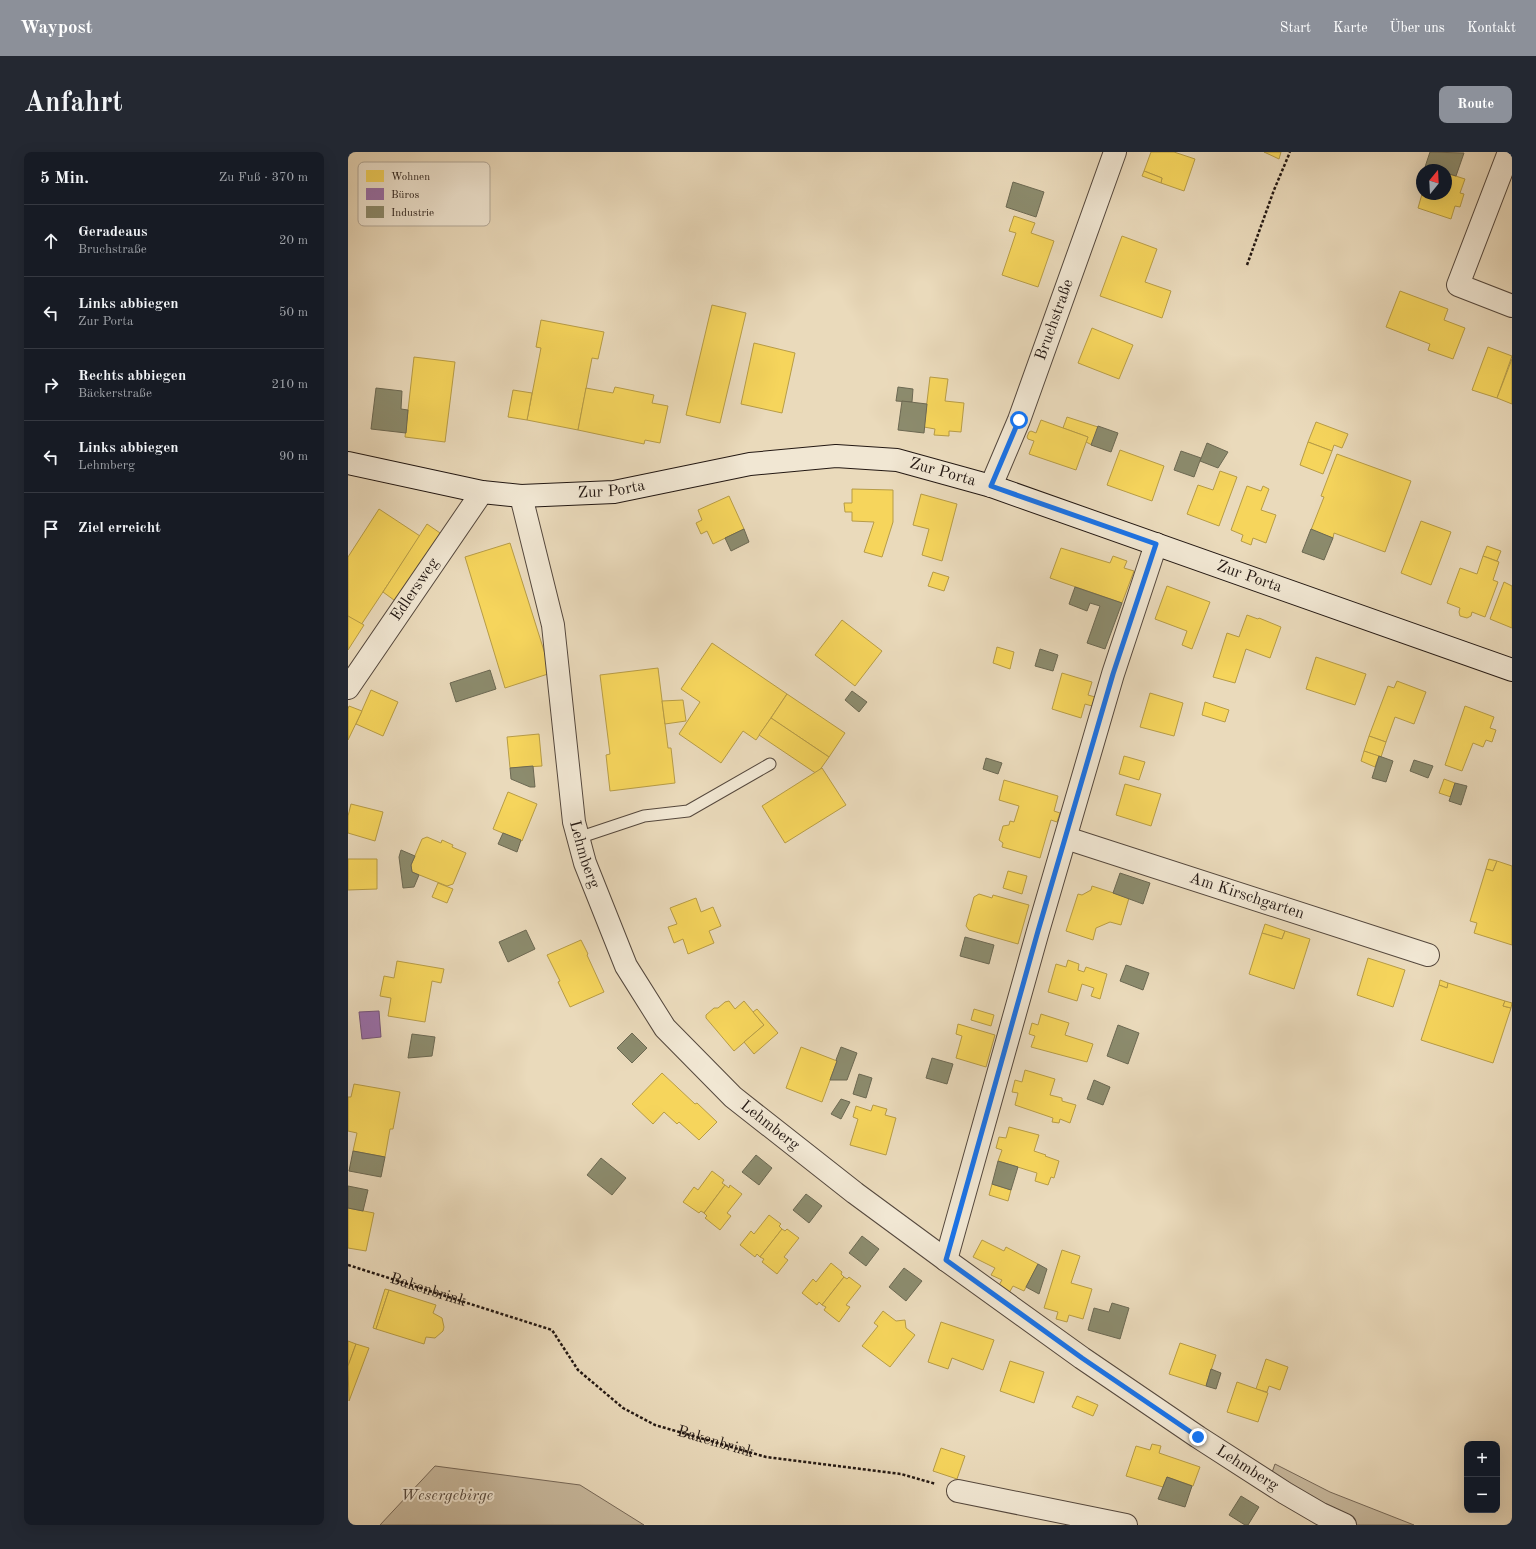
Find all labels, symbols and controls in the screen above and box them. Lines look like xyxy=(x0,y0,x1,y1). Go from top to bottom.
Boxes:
text: Waypost xyxy=(20,19,93,38)
text: Start xyxy=(1280,21,1311,35)
text: Karte xyxy=(1333,21,1368,35)
text: Über uns xyxy=(1390,21,1445,35)
text: Kontakt xyxy=(1467,21,1516,35)
button: Route xyxy=(1439,86,1512,123)
text: Anfahrt xyxy=(24,90,123,118)
legend xyxy=(358,162,490,226)
north arrow xyxy=(1416,164,1452,200)
text: 5 Min. xyxy=(40,170,89,187)
text: Zu Fuß · 370 m xyxy=(219,171,308,184)
text: Wohnen xyxy=(391,172,430,183)
text: Büros xyxy=(391,190,419,201)
text: Industrie xyxy=(391,208,434,219)
text: Geradeaus xyxy=(78,225,147,240)
icon: ahead xyxy=(40,230,62,252)
text: 20 m xyxy=(279,234,308,247)
text: Bruchstraße xyxy=(78,243,147,256)
street label: Bruchstraße xyxy=(1033,277,1077,362)
text: Links abbiegen xyxy=(78,297,179,312)
icon: left xyxy=(40,302,62,324)
text: 50 m xyxy=(279,306,308,319)
text: Zur Porta xyxy=(78,315,133,328)
text: Rechts abbiegen xyxy=(78,369,186,384)
icon: right xyxy=(40,374,62,396)
text: 210 m xyxy=(271,378,308,391)
text: Bäckerstraße xyxy=(78,387,152,400)
route start xyxy=(1010,411,1028,429)
text: Links abbiegen xyxy=(78,441,179,456)
icon: left xyxy=(40,446,62,468)
text: 90 m xyxy=(279,450,308,463)
street label: Zur Porta xyxy=(908,456,978,489)
text: Lehmberg xyxy=(78,459,135,472)
street label: Zur Porta xyxy=(577,478,647,502)
icon: arrive xyxy=(40,518,62,540)
text: Ziel erreicht xyxy=(78,521,161,536)
street label: Edlersweg xyxy=(388,555,442,624)
street label: Zur Porta xyxy=(1214,558,1284,596)
street label: Lehmberg xyxy=(566,819,602,891)
street label: Am Kirschgarten xyxy=(1187,870,1307,923)
street label: Lehmberg xyxy=(737,1098,802,1154)
street label: Bakenbrink xyxy=(388,1271,468,1310)
street label: Bakenbrink xyxy=(675,1424,756,1461)
route end xyxy=(1189,1428,1207,1446)
map controls xyxy=(1464,1441,1500,1513)
button: + xyxy=(1464,1441,1500,1477)
street label: Lehmberg xyxy=(1213,1443,1281,1495)
button: − xyxy=(1464,1477,1500,1513)
park label: Wesergebirge xyxy=(401,1488,494,1504)

